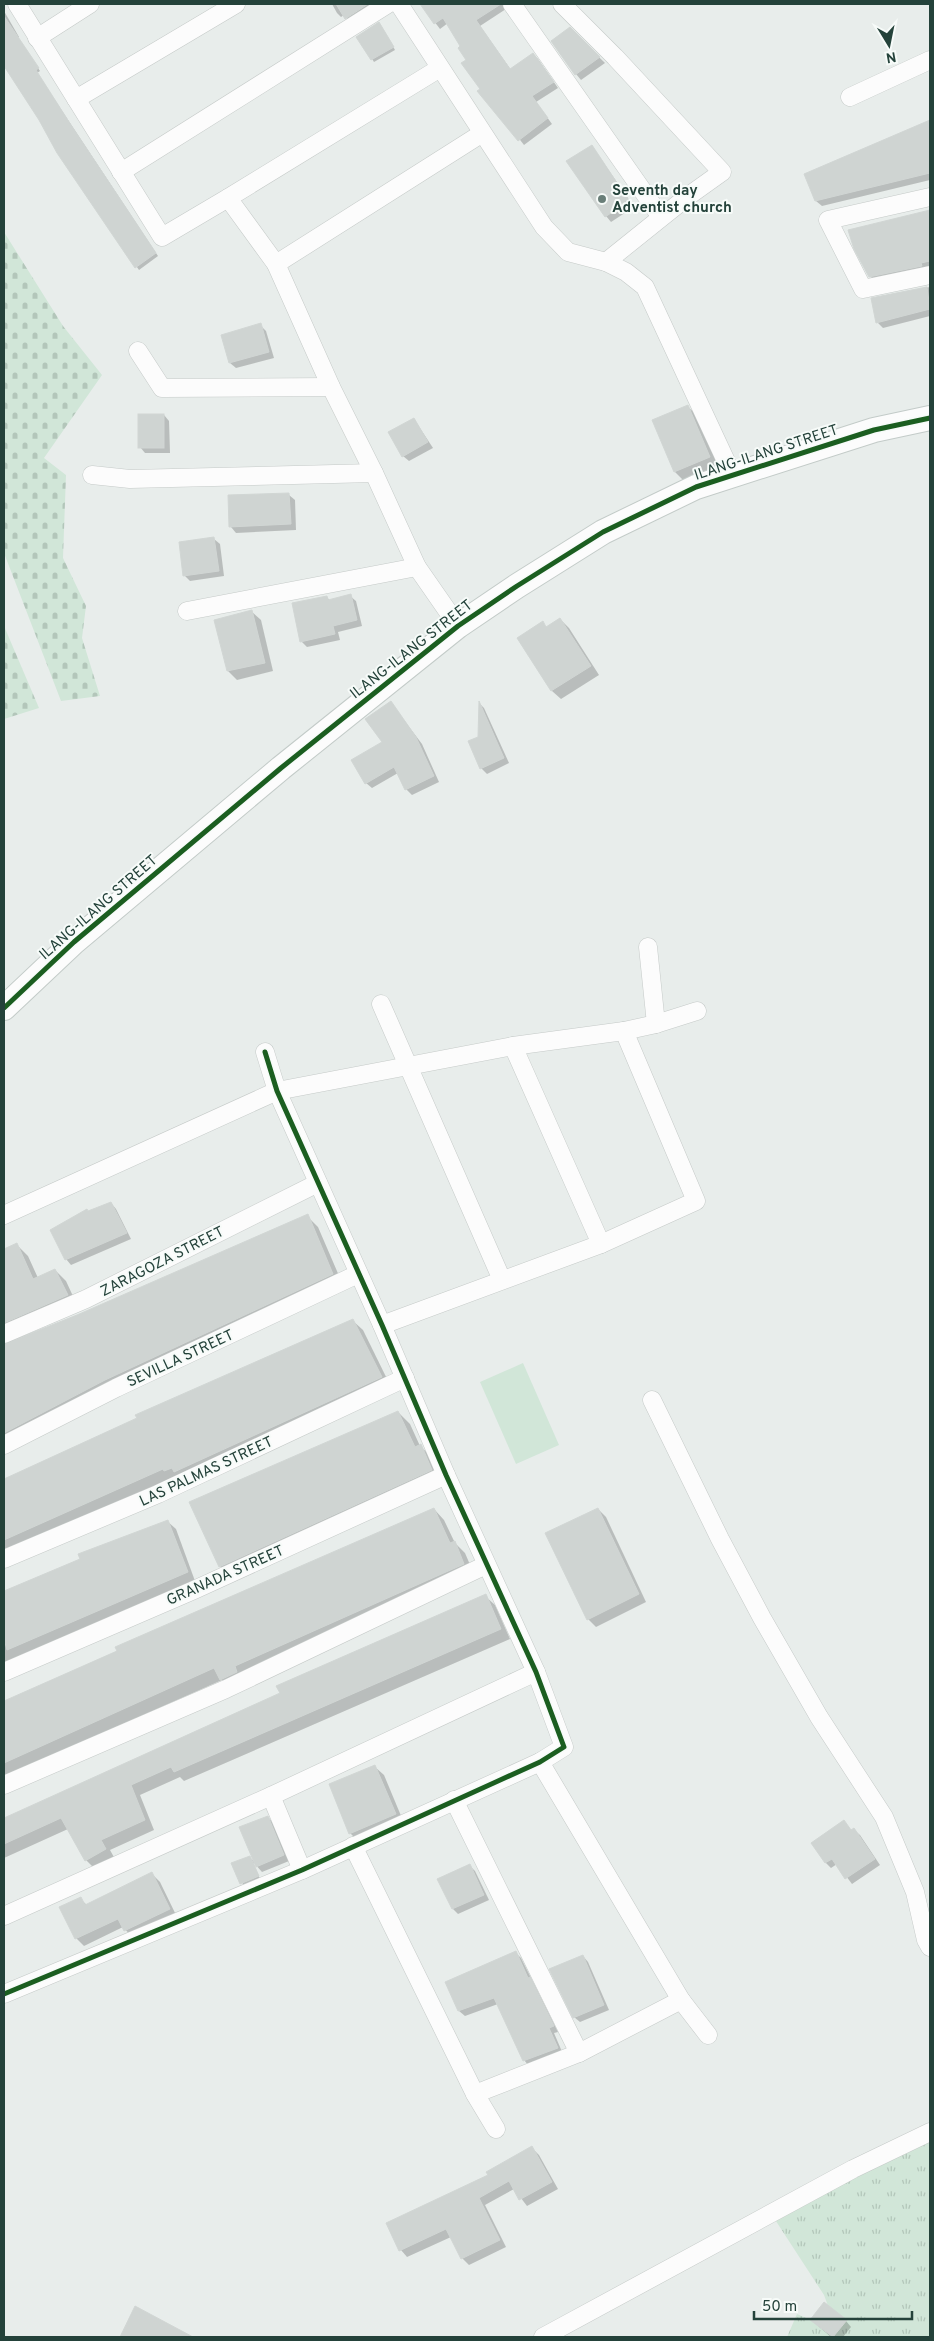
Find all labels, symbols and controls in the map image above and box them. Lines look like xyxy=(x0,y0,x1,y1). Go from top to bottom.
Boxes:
north arrow xyxy=(864,20,914,70)
text: N xyxy=(885,47,897,66)
place label: Seventh day Adventist church xyxy=(612,182,732,218)
marker: Seventh day Adventist church xyxy=(596,193,608,205)
street label: ILANG-ILANG STREET xyxy=(692,421,841,486)
street label: ILANG-ILANG STREET xyxy=(347,596,477,704)
street label: ILANG-ILANG STREET xyxy=(36,852,162,965)
street label: ZARAGOZA STREET xyxy=(98,1223,228,1302)
street label: SEVILLA STREET xyxy=(124,1326,237,1392)
street label: LAS PALMAS STREET xyxy=(137,1433,277,1512)
street label: GRANADA STREET xyxy=(164,1542,287,1611)
scale bar xyxy=(754,2288,912,2320)
text: 50 m xyxy=(762,2298,797,2317)

